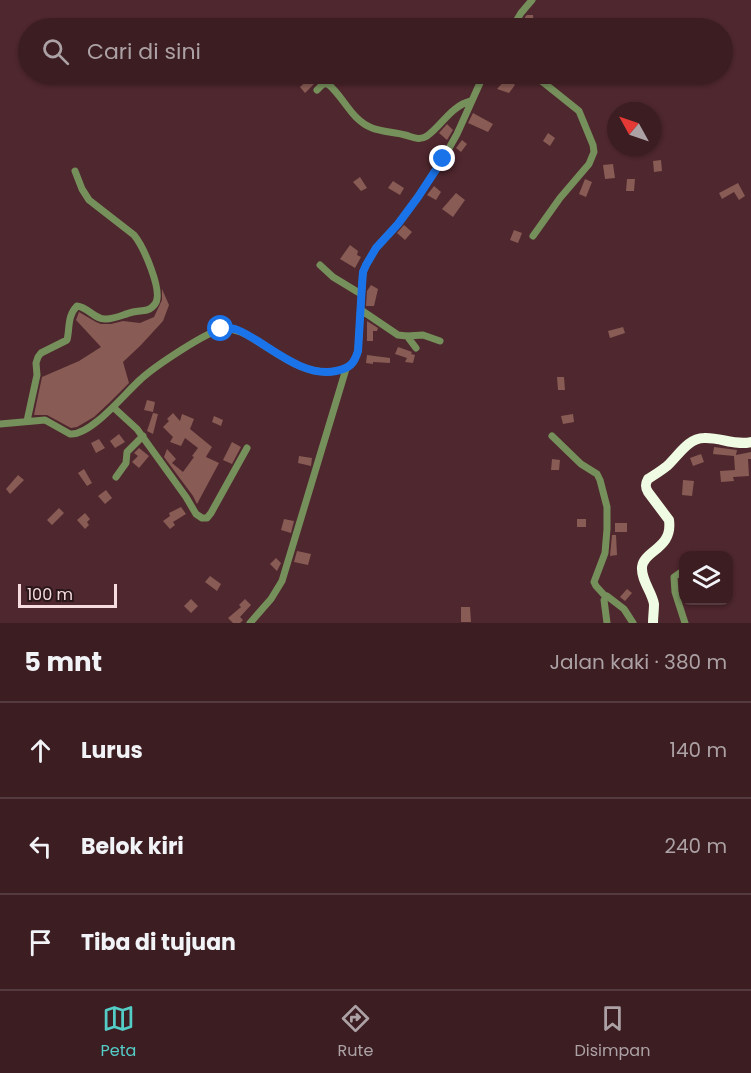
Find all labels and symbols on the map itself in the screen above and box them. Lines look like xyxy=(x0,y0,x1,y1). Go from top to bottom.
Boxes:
north arrow xyxy=(607,102,661,156)
route end xyxy=(429,145,455,171)
route start xyxy=(207,315,233,341)
scale bar xyxy=(18,581,117,608)

